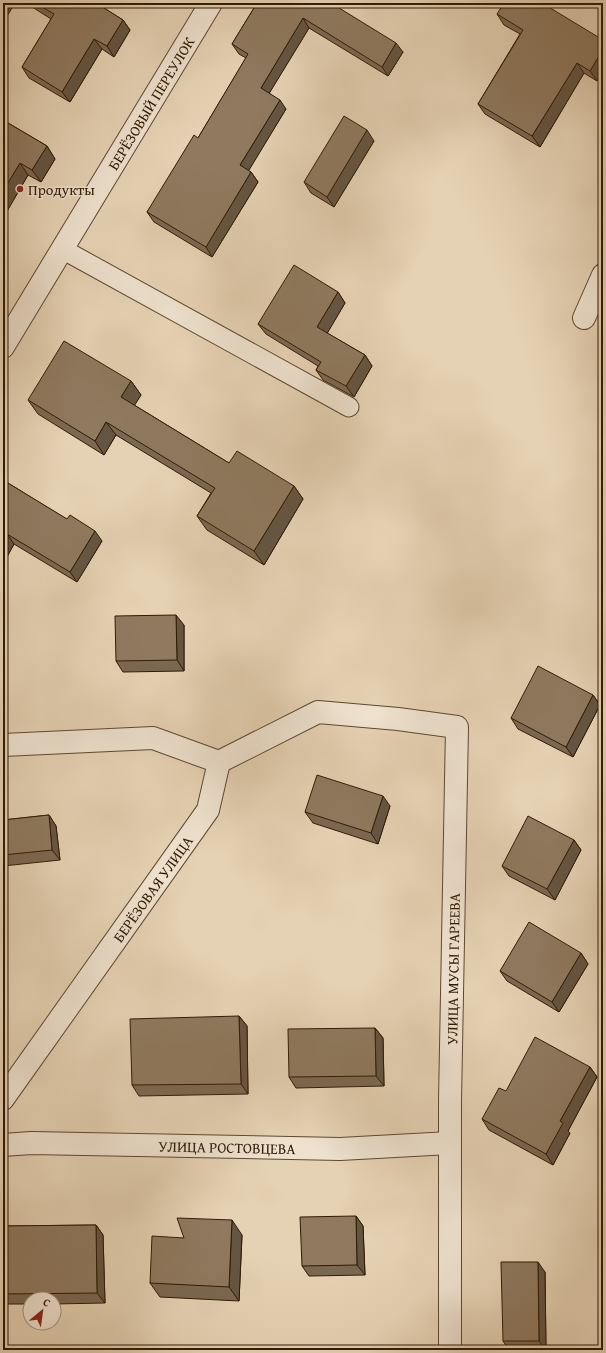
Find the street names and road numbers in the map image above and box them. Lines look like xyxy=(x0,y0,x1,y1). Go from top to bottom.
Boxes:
street label: БЕРЁЗОВЫЙ ПЕРЕУЛОК xyxy=(102,32,199,174)
street label: БЕРЁЗОВАЯ УЛИЦА xyxy=(107,831,197,946)
street label: УЛИЦА МУСЫ ГАРЕЕВА xyxy=(441,893,465,1045)
street label: УЛИЦА РОСТОВЦЕВА xyxy=(158,1135,296,1159)

